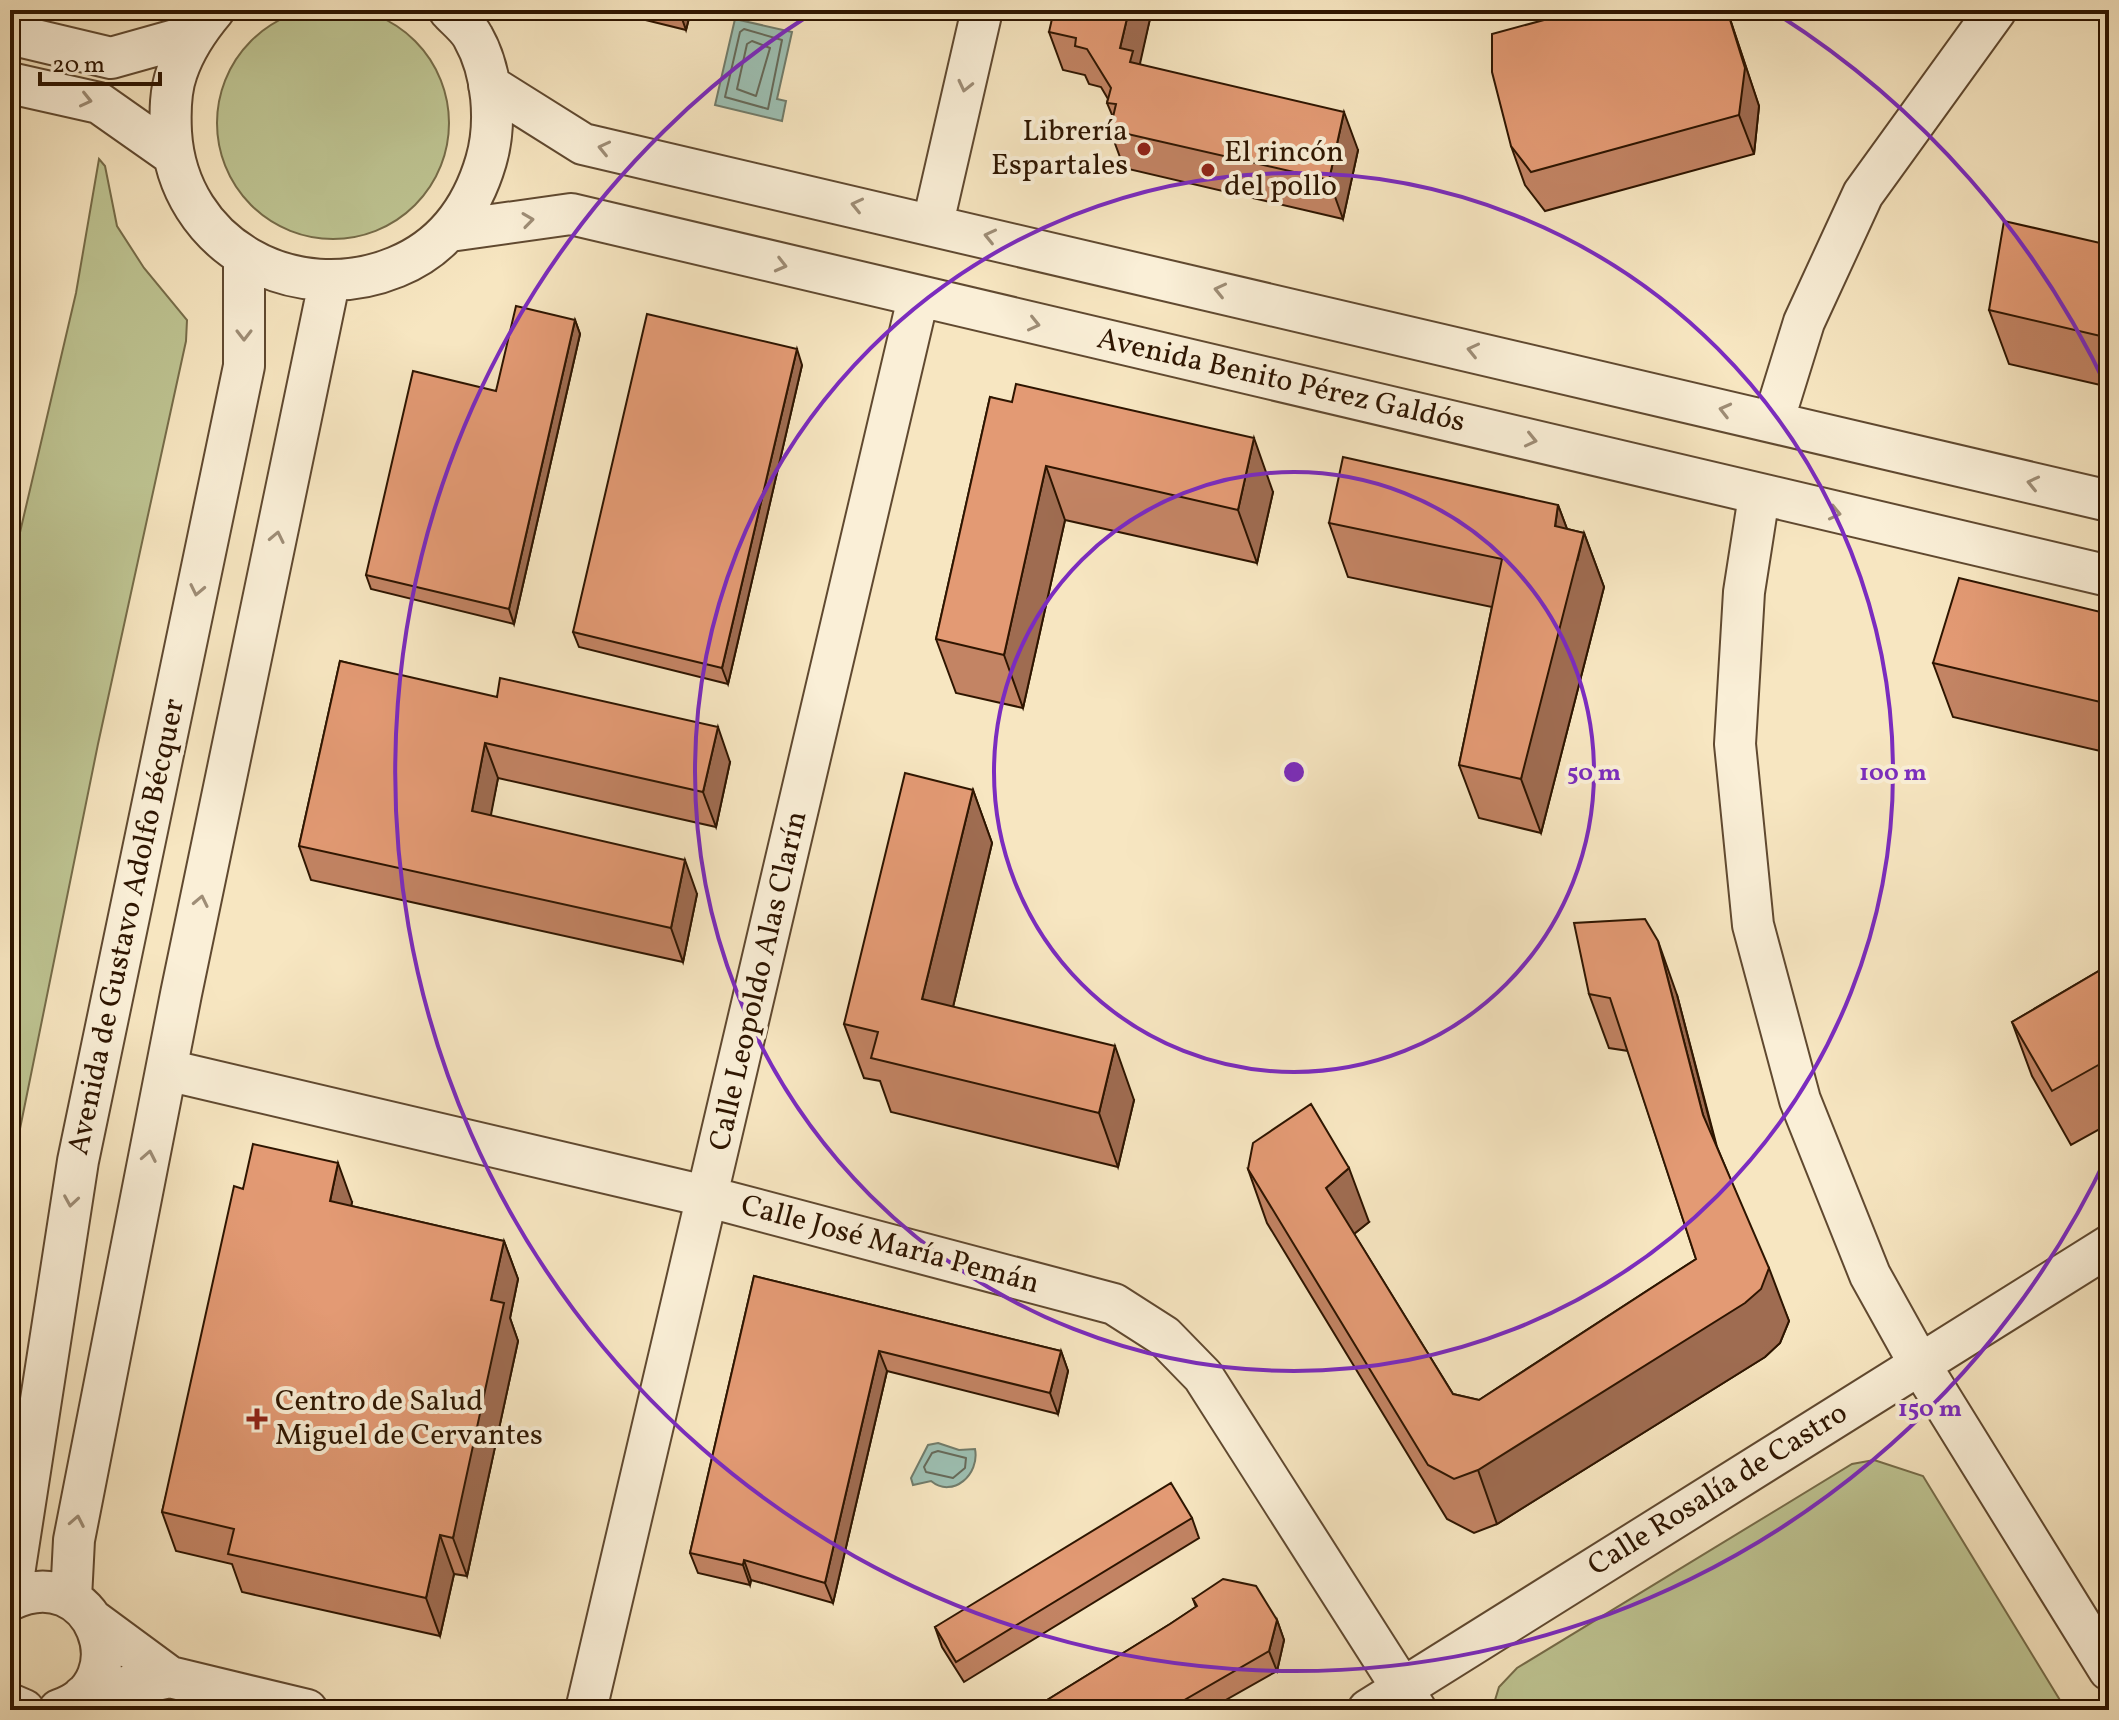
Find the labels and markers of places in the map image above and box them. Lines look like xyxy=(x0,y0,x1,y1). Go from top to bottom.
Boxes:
place label: Librería Espartales xyxy=(991,111,1128,187)
place label: El rincón del pollo xyxy=(1224,132,1344,208)
marker: Librería Espartales xyxy=(1135,140,1153,158)
marker: El rincón del pollo xyxy=(1199,161,1217,179)
centre of rings xyxy=(1280,758,1308,786)
place label: Centro de Salud Miguel de Cervantes xyxy=(275,1381,543,1457)
marker: Centro de Salud Miguel de Cervantes xyxy=(246,1408,268,1430)

